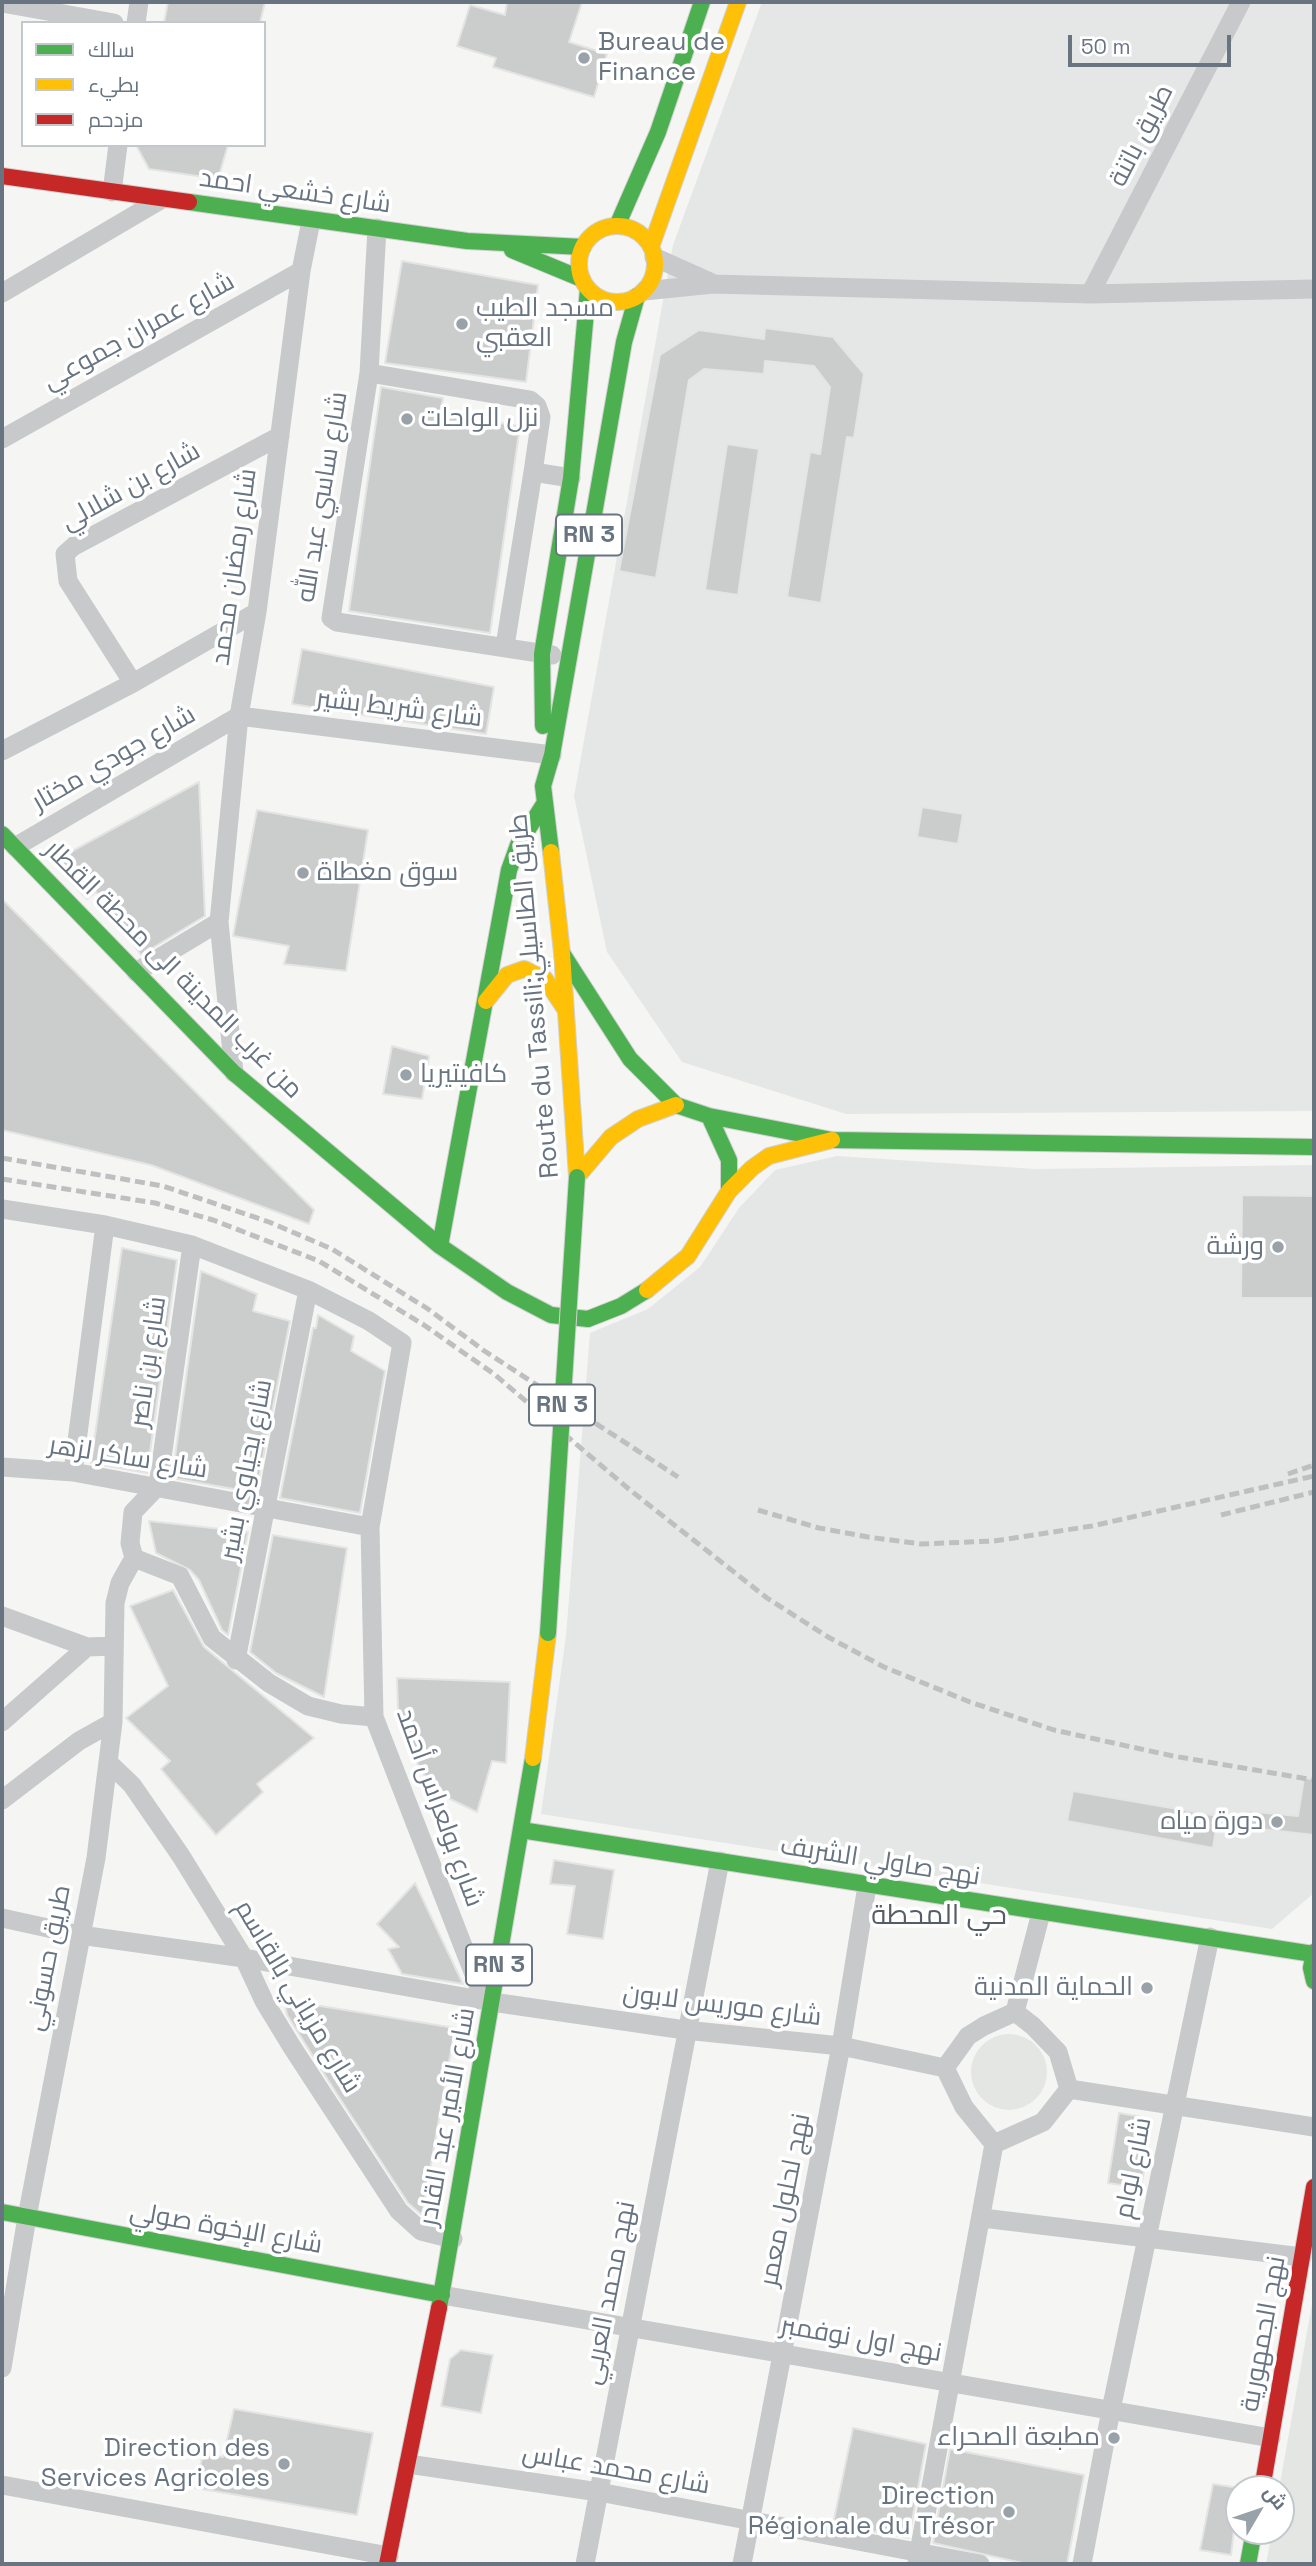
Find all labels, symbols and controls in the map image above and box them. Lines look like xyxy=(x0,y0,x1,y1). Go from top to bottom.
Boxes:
legend xyxy=(21,21,266,147)
scale bar xyxy=(1071,21,1234,65)
place label: Bureau de Finance xyxy=(598,27,725,88)
text: 50 m xyxy=(1081,33,1131,60)
text: سالك xyxy=(88,36,135,63)
marker: Bureau de Finance xyxy=(576,50,592,66)
text: بطيء xyxy=(88,71,139,98)
street label: طريق باتنة xyxy=(1103,80,1181,192)
text: مزدحم xyxy=(88,106,143,133)
street label: شارع خشعي احمد xyxy=(197,163,393,221)
street label: شارع عمران جموعي xyxy=(38,266,240,398)
place label: مسجد الطيب العقبي xyxy=(476,293,614,354)
marker: مسجد الطيب العقبي xyxy=(454,316,470,332)
street label: شارع ساسي عبد الله xyxy=(291,389,355,605)
place label: نزل الواحات xyxy=(421,403,539,435)
marker: نزل الواحات xyxy=(399,411,415,427)
street label: شارع بن شلالي xyxy=(56,436,206,538)
street label: شارع رمضان محمد xyxy=(206,467,264,667)
road number: RN 3 xyxy=(556,514,622,556)
street label: شارع شريط بشير xyxy=(314,683,484,735)
street label: شارع جودي مختار xyxy=(27,700,201,818)
street label: Route du Tassili;طريق الطاسيلي xyxy=(504,812,566,1180)
street label: من غرب المدينة الى محطة القطار xyxy=(37,834,309,1106)
place label: سوق مغطاة xyxy=(317,857,458,889)
marker: سوق مغطاة xyxy=(295,865,311,881)
place label: كافيتيريا xyxy=(420,1059,507,1091)
marker: كافيتيريا xyxy=(398,1067,414,1083)
place label: ورشة xyxy=(1206,1231,1264,1263)
marker: ورشة xyxy=(1270,1239,1286,1255)
street label: شارع بن ناصر xyxy=(124,1295,174,1429)
street label: شارع يحياوي بشير xyxy=(214,1377,280,1563)
road number: RN 3 xyxy=(529,1385,595,1426)
street label: شارع ساكر لزهر xyxy=(46,1430,210,1486)
street label: شارع بولعراس أحمد xyxy=(389,1705,489,1911)
place label: دورة مياه xyxy=(1160,1806,1263,1838)
marker: دورة مياه xyxy=(1269,1814,1285,1830)
street label: نهج صاولي الشربف xyxy=(778,1831,982,1893)
street label: طريق حسوني xyxy=(20,1882,78,2034)
street label: شارع مزياني بالقاسم xyxy=(227,1895,367,2099)
district label: حي المحطة xyxy=(871,1899,1007,1933)
road number: RN 3 xyxy=(466,1944,532,1986)
place label: الحماية المدنية xyxy=(974,1972,1133,2004)
street label: شارع موريس لابون xyxy=(621,1978,823,2034)
marker: الحماية المدنية xyxy=(1139,1980,1155,1996)
street label: شارع الأمير عبد القادر xyxy=(413,2005,483,2229)
street label: نهج لحلول معمر xyxy=(754,2111,818,2289)
street label: شارع لوام xyxy=(1109,2115,1159,2221)
street label: شارع الإخوة صولي xyxy=(127,2197,325,2261)
street label: نهج محمد العربي xyxy=(577,2199,643,2387)
street label: نهج الجمهورية xyxy=(1235,2254,1293,2414)
street label: نهج اول نوفمبر xyxy=(778,2310,944,2370)
place label: مطبعة الصحراء xyxy=(937,2422,1100,2454)
marker: مطبعة الصحراء xyxy=(1106,2430,1122,2446)
place label: Direction des Services Agricoles xyxy=(41,2433,270,2494)
street label: شارع محمد عباس xyxy=(520,2438,712,2502)
marker: Direction des Services Agricoles xyxy=(276,2456,292,2472)
north arrow xyxy=(1225,2475,1295,2545)
text: ش xyxy=(1258,2480,1293,2515)
place label: Direction Régionale du Trésor xyxy=(748,2481,995,2542)
marker: Direction Régionale du Trésor xyxy=(1001,2504,1017,2520)

